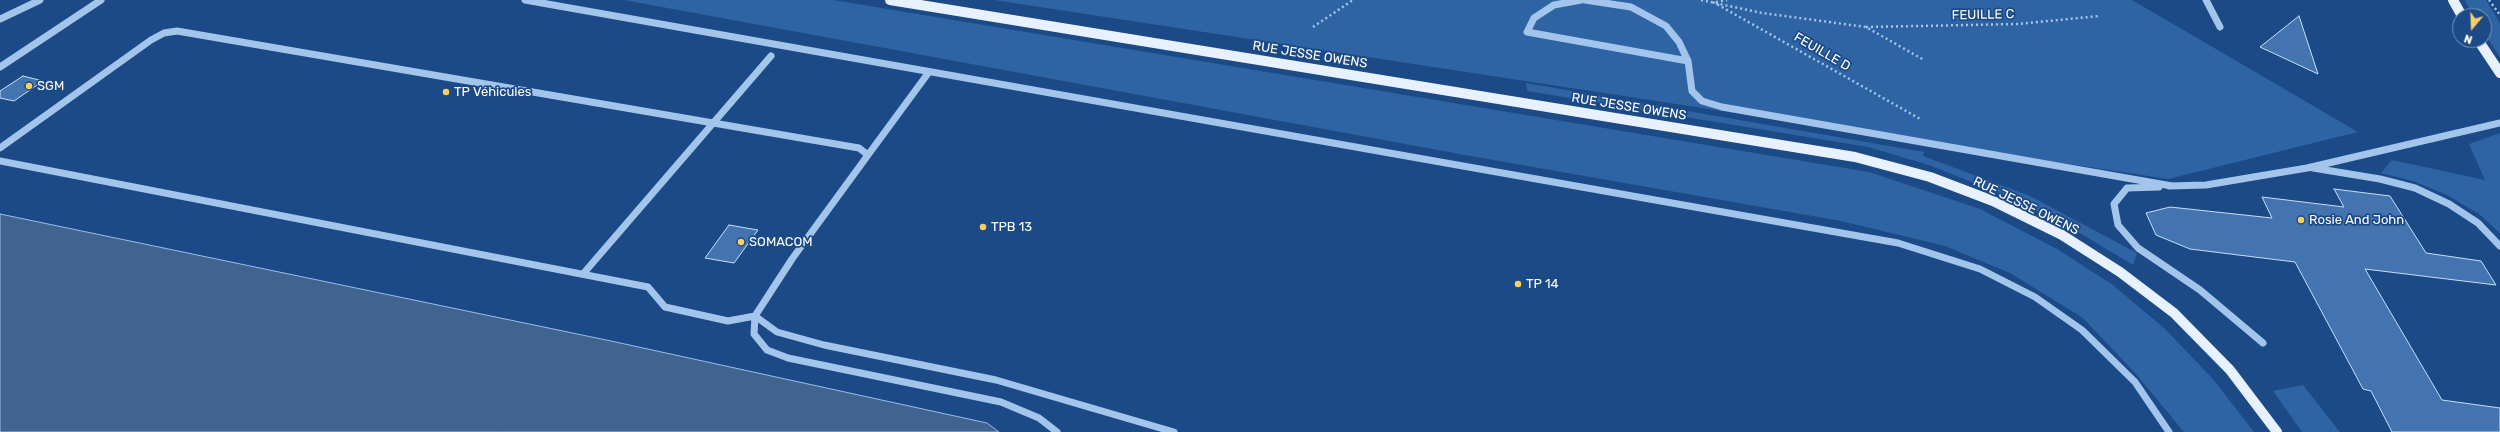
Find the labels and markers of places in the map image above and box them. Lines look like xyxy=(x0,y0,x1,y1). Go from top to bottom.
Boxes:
place label: SGM xyxy=(37,78,64,94)
marker: SGM xyxy=(24,81,34,91)
place label: TP Véhicules xyxy=(454,84,531,100)
marker: TP Véhicules xyxy=(441,87,451,97)
place label: Rosie And John xyxy=(2309,212,2404,228)
marker: Rosie And John xyxy=(2296,215,2306,225)
place label: TPB 13 xyxy=(991,219,1032,235)
marker: TPB 13 xyxy=(978,222,988,232)
place label: SOMACOM xyxy=(749,234,813,250)
marker: SOMACOM xyxy=(736,237,746,247)
place label: TP 14 xyxy=(1526,276,1559,292)
marker: TP 14 xyxy=(1513,279,1523,289)

